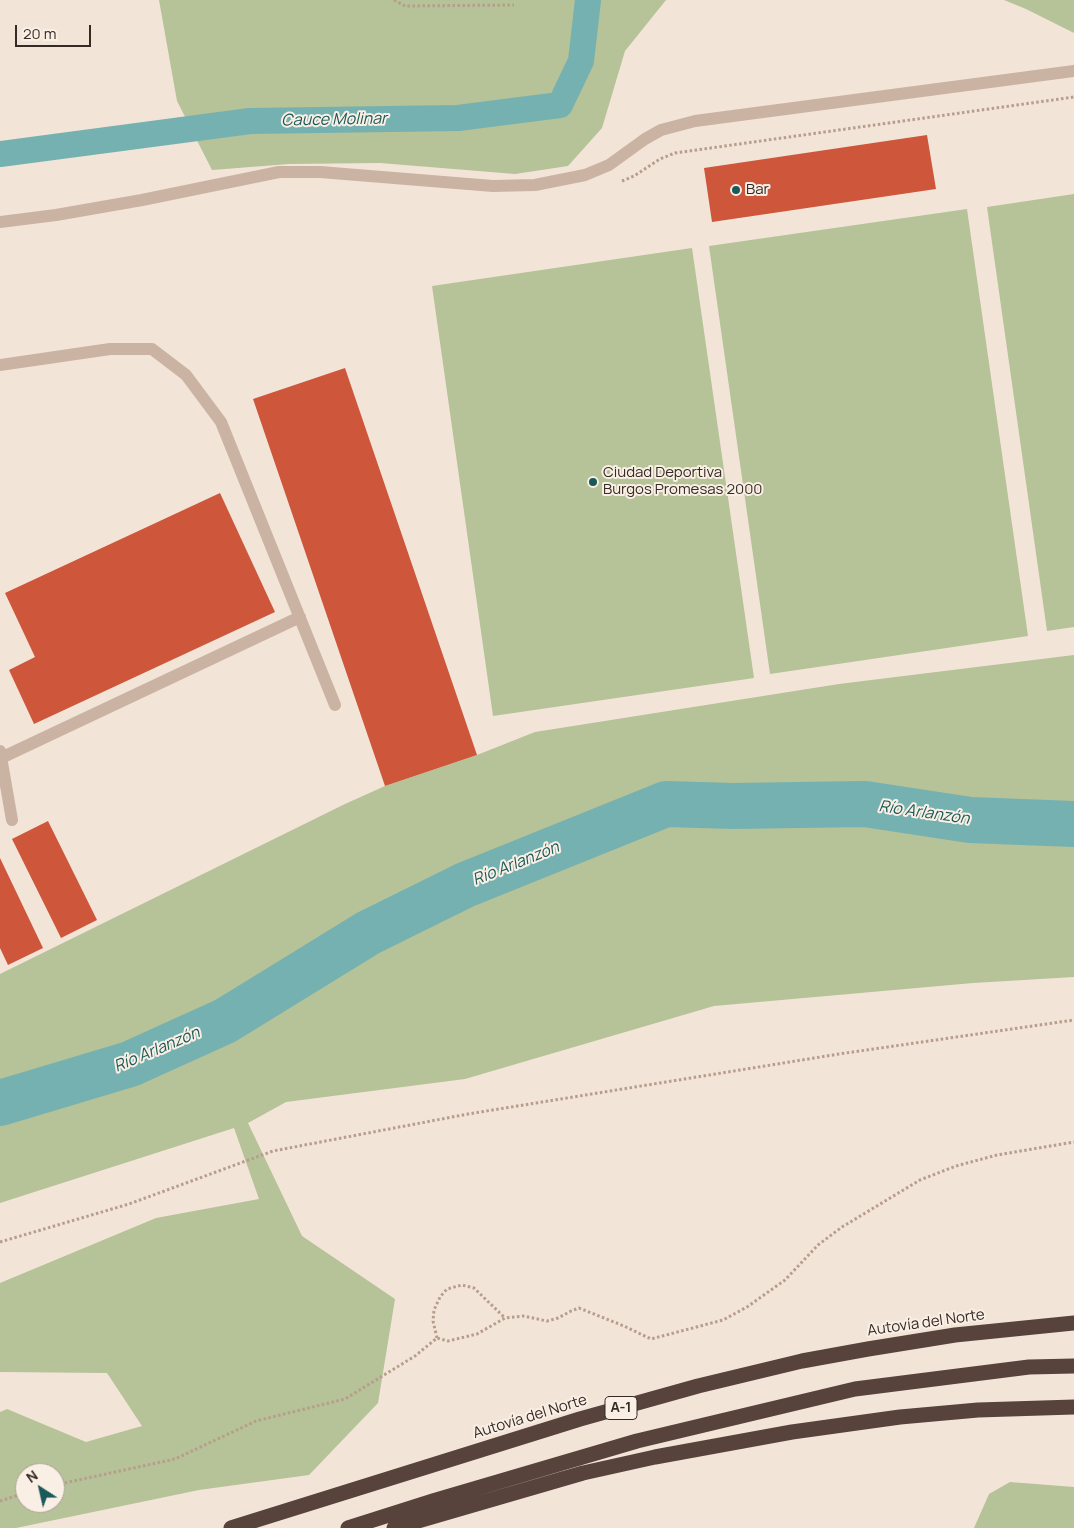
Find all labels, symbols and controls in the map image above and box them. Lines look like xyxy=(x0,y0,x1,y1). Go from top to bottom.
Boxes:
scale bar xyxy=(18,15,94,47)
text: 20 m xyxy=(23,23,56,44)
water label: Cauce Molinar xyxy=(281,109,387,131)
place label: Bar xyxy=(746,181,769,199)
marker: Bar xyxy=(730,184,742,196)
place label: Ciudad Deportiva Burgos Promesas 2000 xyxy=(603,464,762,499)
marker: Ciudad Deportiva Burgos Promesas 2000 xyxy=(587,476,599,488)
water label: Río Arlanzón xyxy=(877,797,971,829)
water label: Río Arlanzón xyxy=(470,838,562,890)
water label: Río Arlanzón xyxy=(111,1023,203,1077)
street label: Autovía del Norte xyxy=(866,1306,986,1340)
street label: Autovía del Norte xyxy=(471,1391,589,1443)
road number: A-1 xyxy=(605,1396,637,1420)
north arrow xyxy=(15,1463,65,1513)
text: N xyxy=(22,1465,41,1487)

